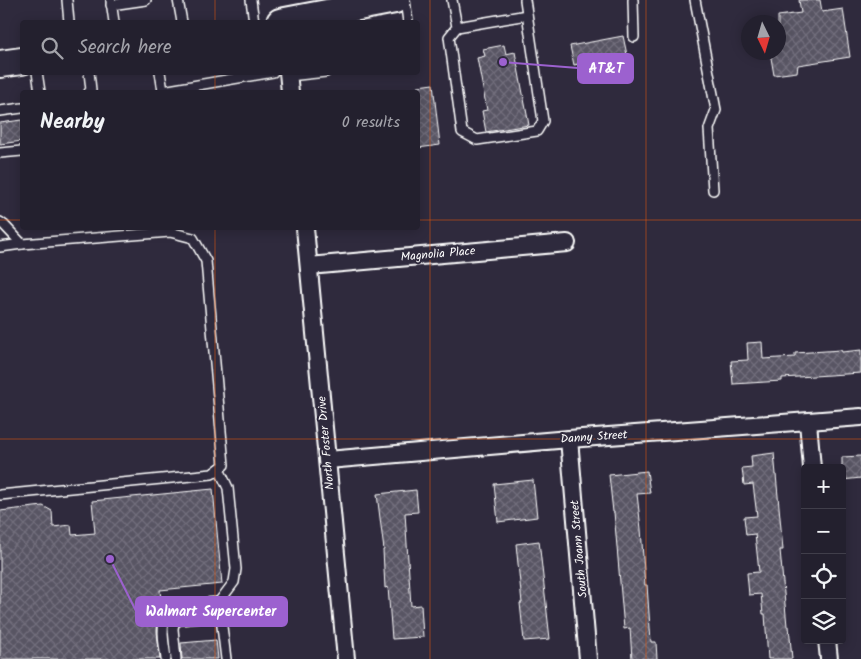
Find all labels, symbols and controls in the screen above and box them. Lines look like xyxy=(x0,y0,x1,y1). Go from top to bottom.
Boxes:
north arrow xyxy=(741,15,786,60)
search box xyxy=(20,20,420,75)
text: Search here xyxy=(78,33,172,63)
icon: search xyxy=(38,34,66,62)
callout: AT&T xyxy=(578,54,633,83)
text: AT&T xyxy=(588,58,625,80)
text: Nearby xyxy=(40,106,105,139)
text: 0 results xyxy=(342,110,400,135)
street label: Magnolia Place xyxy=(400,241,477,267)
street label: North Foster Drive xyxy=(312,395,340,491)
street label: Danny Street xyxy=(560,425,628,449)
map controls xyxy=(801,464,846,644)
button: + xyxy=(801,464,846,509)
street label: South Joann Street xyxy=(565,499,593,599)
button: − xyxy=(801,509,846,554)
button: locate xyxy=(801,554,846,599)
callout: Walmart Supercenter xyxy=(136,597,287,626)
button: layers xyxy=(801,599,846,644)
text: Walmart Supercenter xyxy=(146,601,277,623)

